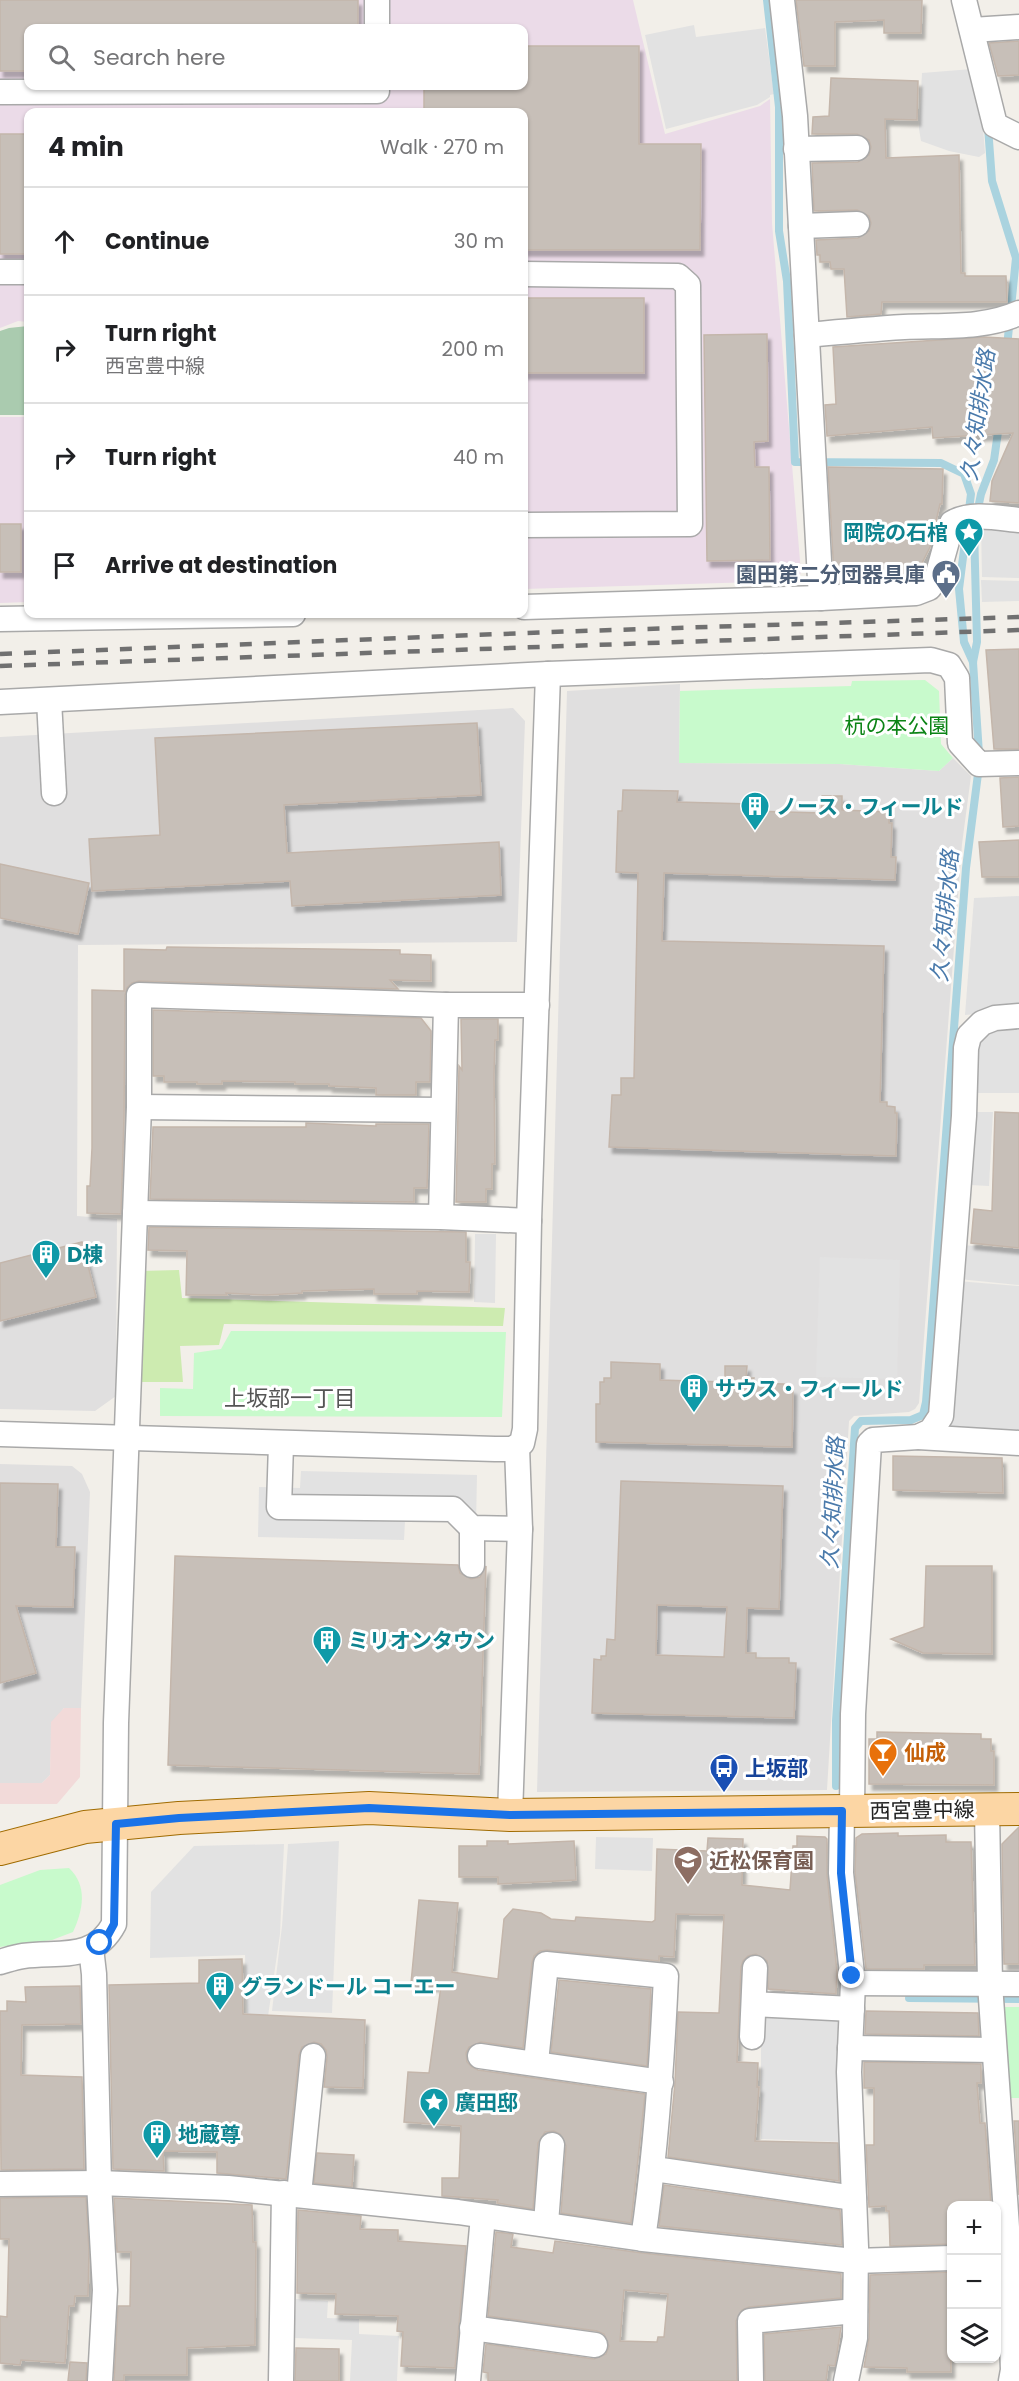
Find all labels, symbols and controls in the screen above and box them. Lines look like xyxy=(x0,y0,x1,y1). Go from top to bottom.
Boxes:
search box xyxy=(24,24,528,90)
icon: search xyxy=(45,41,78,74)
text: Search here xyxy=(93,42,226,73)
text: 4 min xyxy=(48,129,124,165)
text: Walk · 270 m xyxy=(380,133,504,161)
icon: ahead xyxy=(48,225,81,258)
text: Continue xyxy=(105,226,209,257)
text: 30 m xyxy=(454,227,504,255)
text: Turn right xyxy=(105,318,216,349)
icon: right xyxy=(48,333,81,366)
text: 200 m xyxy=(441,335,504,363)
water label: 久々知排水路 xyxy=(953,346,1003,483)
text: 西宮豊中線 xyxy=(105,352,205,380)
icon: right xyxy=(48,441,81,474)
text: Turn right xyxy=(105,442,216,473)
text: 40 m xyxy=(453,443,504,471)
place icon: 岡院の石棺 xyxy=(953,516,985,558)
place label: 岡院の石棺 xyxy=(843,518,948,547)
icon: arrive xyxy=(48,549,81,582)
text: Arrive at destination xyxy=(105,550,337,581)
public building icon: 園田第二分団器具庫 xyxy=(930,558,962,600)
place label: 園田第二分団器具庫 xyxy=(736,560,925,589)
park label: 杭の本公園 xyxy=(845,711,950,740)
building icon: ノース・フィールド xyxy=(739,790,771,832)
place label: ノース・フィールド xyxy=(776,792,964,821)
water label: 久々知排水路 xyxy=(924,847,966,983)
building icon: D棟 xyxy=(30,1238,62,1280)
place label: D棟 xyxy=(67,1240,103,1269)
building icon: サウス・フィールド xyxy=(678,1372,710,1414)
place label: サウス・フィールド xyxy=(715,1374,904,1403)
district label: 上坂部一丁目 xyxy=(224,1383,356,1414)
water label: 久々知排水路 xyxy=(814,1434,852,1570)
building icon: ミリオンタウン xyxy=(311,1624,343,1666)
place label: ミリオンタウン xyxy=(348,1626,495,1655)
bar icon: 仙成 xyxy=(867,1736,899,1778)
place label: 仙成 xyxy=(904,1738,946,1767)
bus stop icon: 上坂部 xyxy=(708,1752,740,1794)
place label: 上坂部 xyxy=(745,1754,808,1783)
street label: 西宮豊中線 xyxy=(869,1795,975,1825)
school or university icon: 近松保育園 xyxy=(672,1844,704,1886)
place label: 近松保育園 xyxy=(709,1846,814,1875)
route start xyxy=(86,1929,112,1955)
route end xyxy=(838,1962,864,1988)
building icon: グランドール コーエー xyxy=(204,1970,236,2012)
place label: グランドール コーエー xyxy=(241,1972,455,2001)
place icon: 廣田邸 xyxy=(418,2086,450,2128)
place label: 廣田邸 xyxy=(455,2088,518,2117)
building icon: 地蔵尊 xyxy=(141,2118,173,2160)
place label: 地蔵尊 xyxy=(178,2120,241,2149)
map controls xyxy=(947,2201,1001,2363)
button: + xyxy=(947,2201,1001,2255)
button: − xyxy=(947,2255,1001,2309)
button: layers xyxy=(947,2309,1001,2363)

